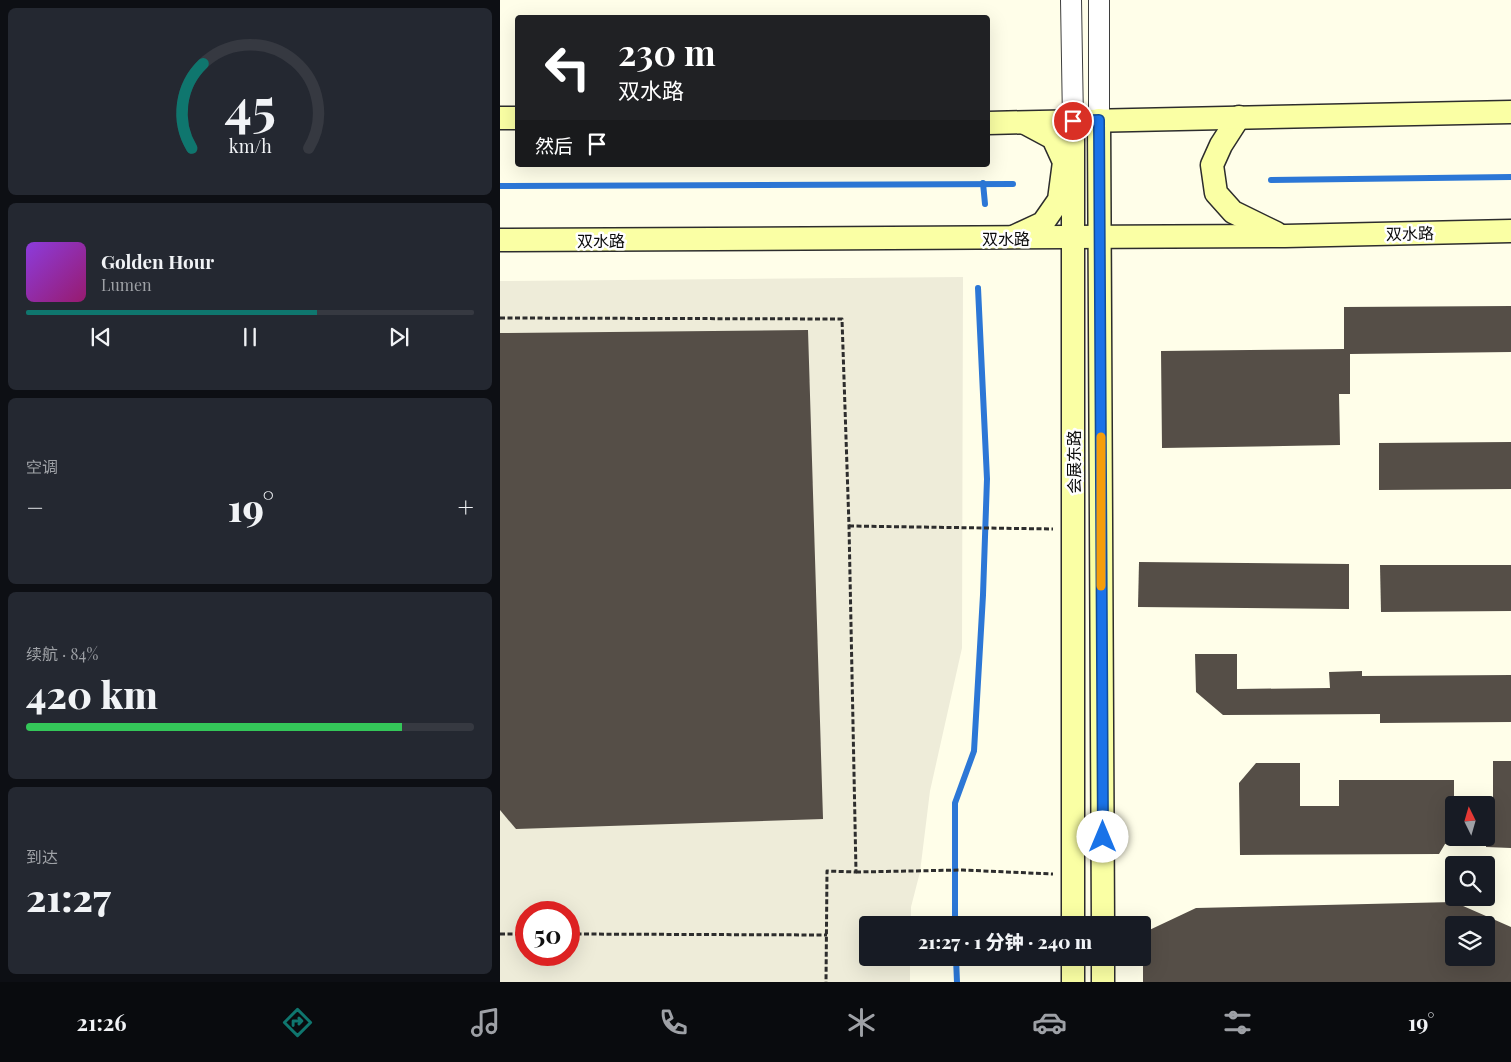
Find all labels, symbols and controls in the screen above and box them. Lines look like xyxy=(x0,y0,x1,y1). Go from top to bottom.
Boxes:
text: 230 m xyxy=(618,28,716,75)
icon: left xyxy=(535,35,600,100)
text: 45 xyxy=(224,71,276,140)
text: 双水路 xyxy=(618,75,684,105)
pin xyxy=(1052,100,1094,142)
icon: arrive xyxy=(1059,107,1087,135)
icon: arrive xyxy=(583,130,611,158)
text: 然后 xyxy=(535,132,573,158)
text: km/h xyxy=(229,134,272,157)
street label: 双水路 xyxy=(1386,222,1434,244)
street label: 双水路 xyxy=(982,228,1030,249)
street label: 双水路 xyxy=(577,230,625,251)
text: Golden Hour xyxy=(101,248,214,274)
text: Lumen xyxy=(101,274,152,295)
icon: previous xyxy=(87,323,115,351)
icon: pause xyxy=(236,323,264,351)
icon: next xyxy=(385,323,413,351)
street label: 会展东路 xyxy=(1063,430,1084,494)
text: 空调 xyxy=(26,456,58,477)
text: 19° xyxy=(228,481,274,532)
text: − xyxy=(26,488,44,525)
text: + xyxy=(458,488,474,525)
text: 续航 · 84% xyxy=(26,643,98,664)
text: 420 km xyxy=(26,668,158,719)
north arrow xyxy=(1445,796,1495,846)
map controls xyxy=(1445,796,1495,966)
position arrow xyxy=(1076,810,1128,862)
text: 到达 xyxy=(26,846,58,867)
button: search xyxy=(1445,856,1495,906)
text: 21:27 xyxy=(26,871,111,922)
speed limit sign: 50 xyxy=(515,901,580,966)
button: layers xyxy=(1445,916,1495,966)
text: 21:27 · 1 分钟 · 240 m xyxy=(918,928,1092,954)
icon: directions xyxy=(280,1005,315,1040)
icon: music xyxy=(468,1005,503,1040)
icon: phone xyxy=(656,1005,691,1040)
icon: climate xyxy=(844,1005,879,1040)
icon: car xyxy=(1032,1005,1067,1040)
icon: filters xyxy=(1220,1005,1255,1040)
text: 21:26 xyxy=(77,1007,127,1037)
text: 19° xyxy=(1408,1007,1434,1037)

